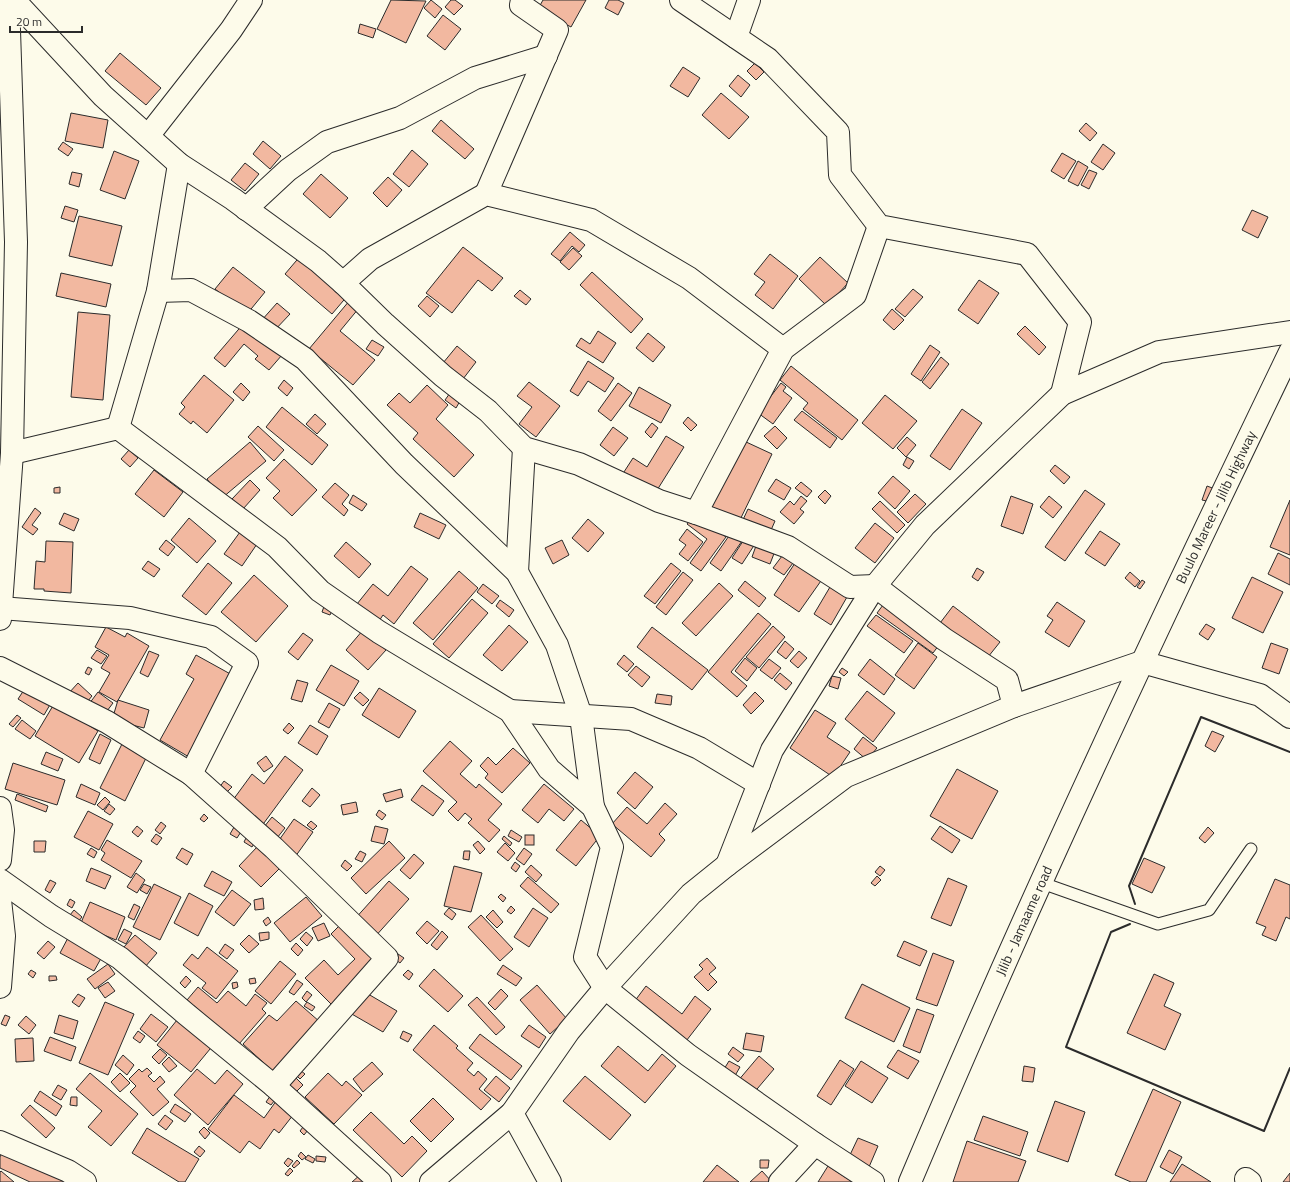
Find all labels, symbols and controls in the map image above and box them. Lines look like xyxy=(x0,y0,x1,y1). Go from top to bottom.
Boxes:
scale bar xyxy=(10,8,82,34)
text: 20 m xyxy=(16,12,42,31)
street label: Buulo Mareer - Jilib Highway xyxy=(1170,427,1261,587)
street label: Jilib - Jamaame road xyxy=(990,862,1057,979)

